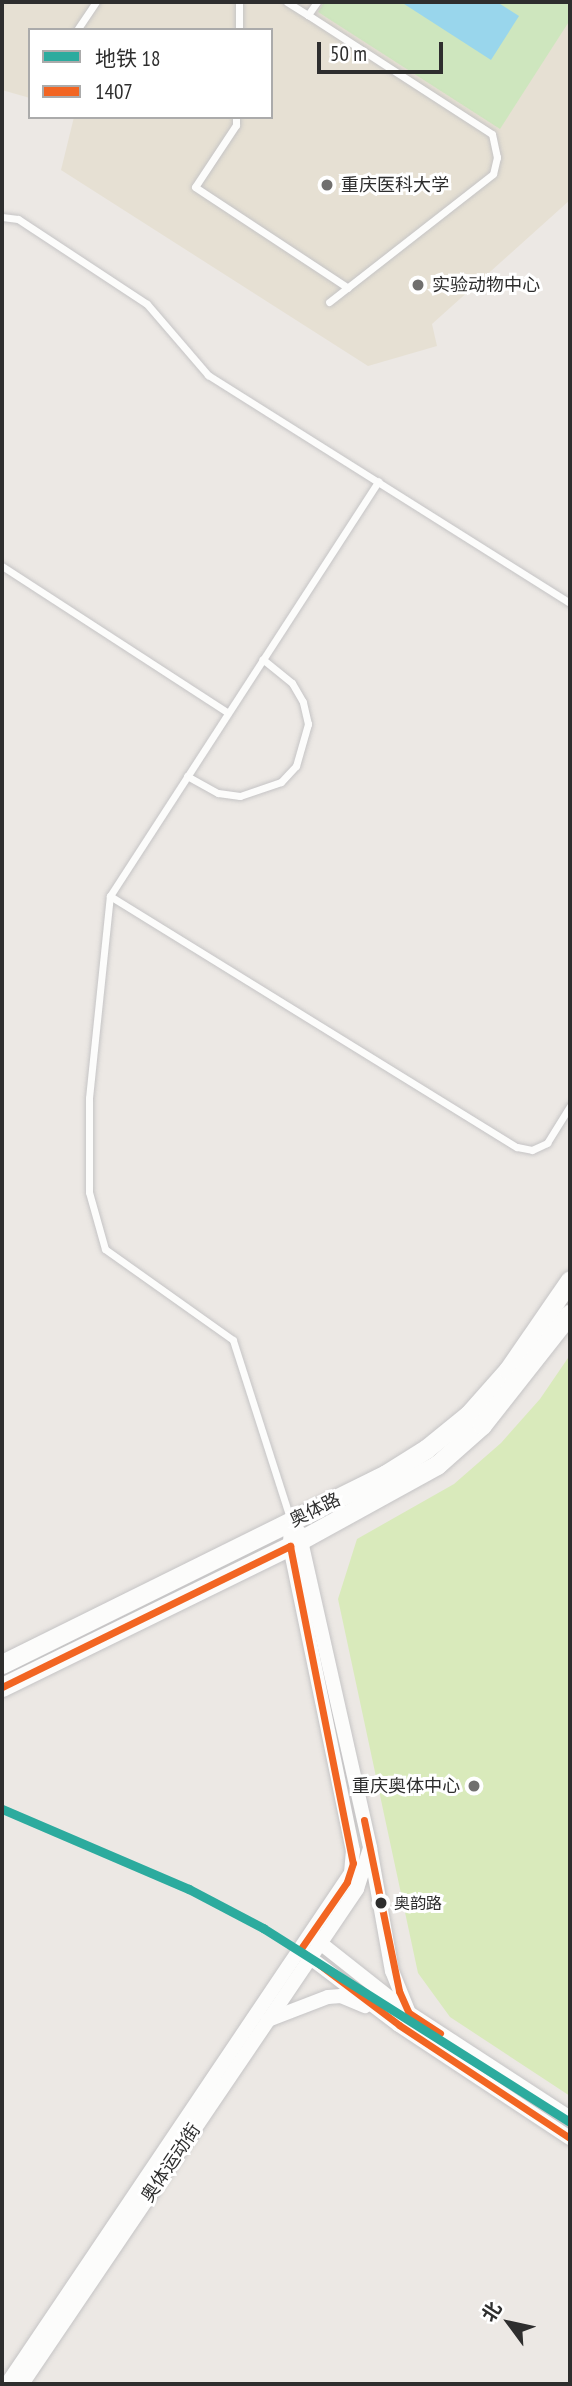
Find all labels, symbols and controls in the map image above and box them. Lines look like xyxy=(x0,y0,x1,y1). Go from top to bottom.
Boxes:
legend xyxy=(28,28,273,119)
scale bar xyxy=(320,28,446,72)
text: 50 m xyxy=(330,40,367,67)
text: 地铁 18 xyxy=(95,45,160,72)
text: 1407 xyxy=(95,78,133,105)
place label: 重庆医科大学 xyxy=(341,174,449,196)
marker: 重庆医科大学 xyxy=(319,177,335,193)
place label: 实验动物中心 xyxy=(432,274,540,296)
marker: 实验动物中心 xyxy=(410,277,426,293)
street label: 奥体路 xyxy=(286,1488,344,1532)
place label: 重庆奥体中心 xyxy=(352,1775,460,1797)
marker: 重庆奥体中心 xyxy=(466,1778,482,1794)
place label: 奥韵路 xyxy=(394,1893,442,1913)
marker: 奥韵路 xyxy=(374,1896,388,1910)
street label: 奥体运动街 xyxy=(137,2120,205,2206)
north arrow xyxy=(474,2288,544,2358)
text: 北 xyxy=(476,2297,507,2326)

